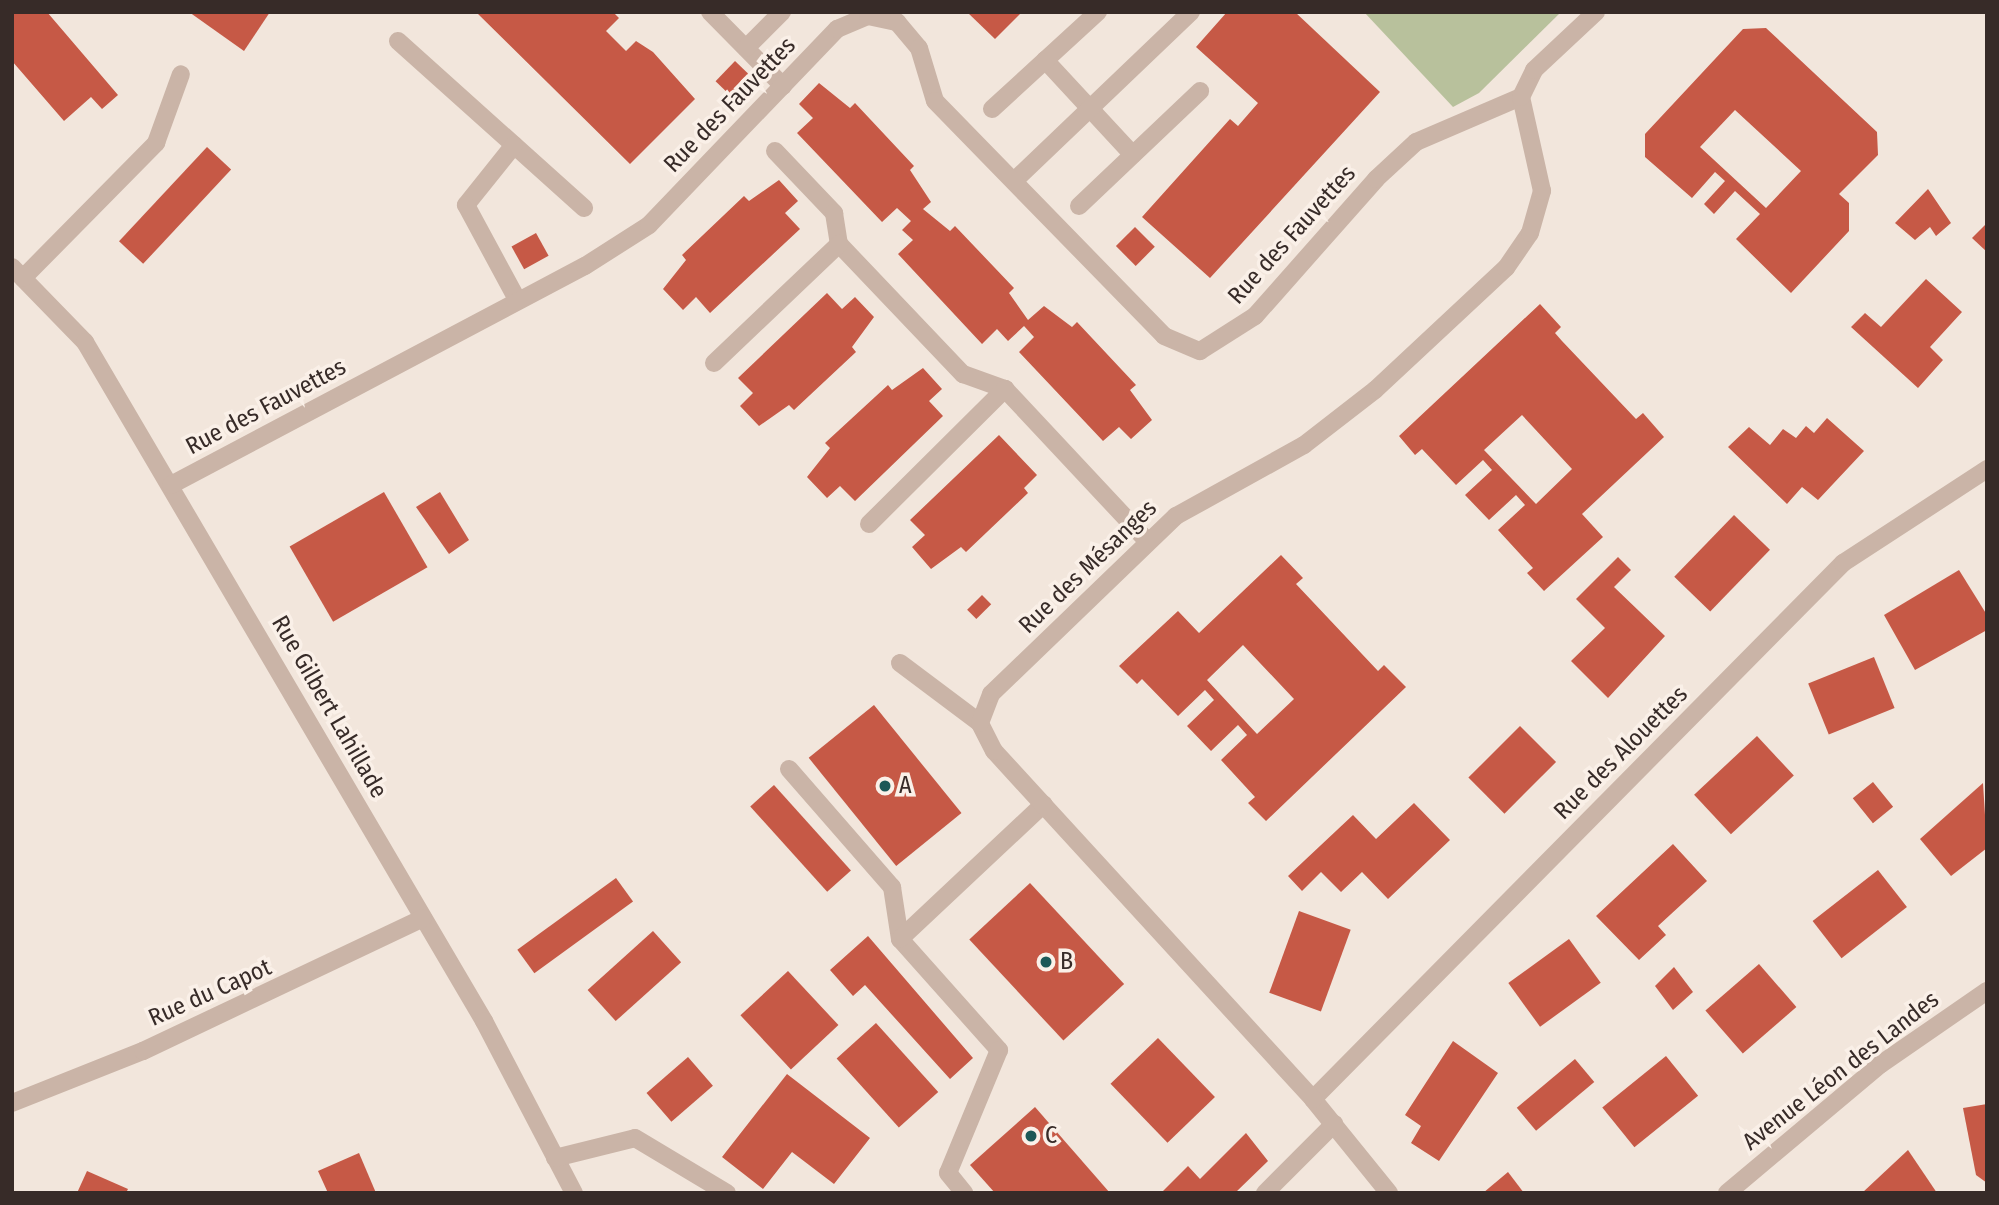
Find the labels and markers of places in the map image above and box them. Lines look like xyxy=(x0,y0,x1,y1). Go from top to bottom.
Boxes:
place label: A xyxy=(899,772,912,800)
marker: A xyxy=(877,778,893,794)
place label: B xyxy=(1060,948,1073,976)
marker: B xyxy=(1038,954,1054,970)
place label: C xyxy=(1045,1122,1057,1150)
marker: C xyxy=(1023,1128,1039,1144)

